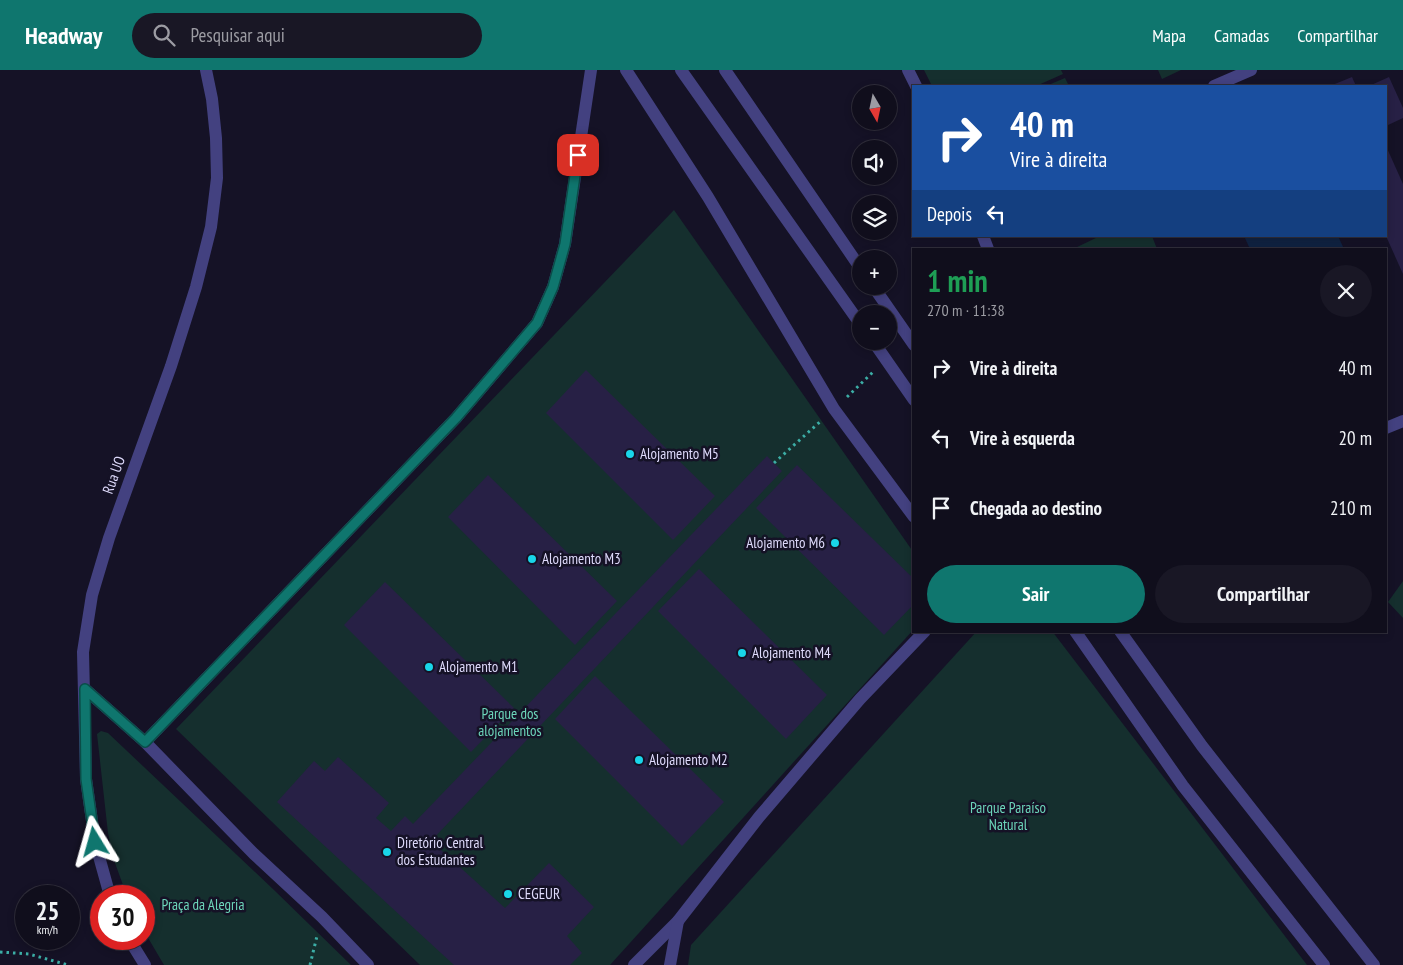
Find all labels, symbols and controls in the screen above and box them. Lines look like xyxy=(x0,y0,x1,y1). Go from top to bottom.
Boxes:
search box xyxy=(132,13,482,58)
text: Headway xyxy=(25,20,102,51)
icon: search xyxy=(150,21,178,49)
text: Pesquisar aqui xyxy=(190,23,285,47)
text: Mapa xyxy=(1152,24,1186,47)
text: Camadas xyxy=(1214,24,1269,47)
text: Compartilhar xyxy=(1297,24,1378,47)
north arrow xyxy=(852,85,898,130)
map controls xyxy=(852,85,897,350)
text: 40 m xyxy=(1010,101,1074,147)
icon: right xyxy=(927,105,992,170)
pin xyxy=(557,134,599,176)
button: sound xyxy=(852,140,897,185)
icon: arrive xyxy=(564,141,592,169)
text: Vire à direita xyxy=(1010,145,1107,173)
button: layers xyxy=(852,195,897,240)
icon: left xyxy=(982,200,1010,228)
text: Depois xyxy=(927,202,972,226)
button: + xyxy=(852,250,897,295)
text: 1 min xyxy=(927,261,988,300)
button: close xyxy=(1320,265,1372,317)
text: 270 m · 11:38 xyxy=(927,300,1005,320)
button: − xyxy=(852,305,897,350)
icon: right xyxy=(927,354,955,382)
text: Vire à direita xyxy=(970,356,1057,380)
text: 40 m xyxy=(1339,356,1372,380)
icon: left xyxy=(927,424,955,452)
text: Vire à esquerda xyxy=(970,426,1075,450)
text: 20 m xyxy=(1339,426,1372,450)
place label: Alojamento M5 xyxy=(640,444,719,463)
marker: Alojamento M5 xyxy=(624,448,636,460)
street label: Rua UO xyxy=(98,453,129,496)
icon: arrive xyxy=(927,494,955,522)
text: Chegada ao destino xyxy=(970,496,1102,520)
text: 210 m xyxy=(1330,496,1372,520)
place label: Alojamento M6 xyxy=(746,533,825,552)
marker: Alojamento M6 xyxy=(829,537,841,549)
place label: Alojamento M3 xyxy=(542,549,621,568)
marker: Alojamento M3 xyxy=(526,553,538,565)
button: Sair xyxy=(927,565,1145,623)
button: Compartilhar xyxy=(1155,565,1372,623)
place label: Alojamento M4 xyxy=(752,643,831,662)
marker: Alojamento M4 xyxy=(736,647,748,659)
place label: Alojamento M1 xyxy=(439,657,518,676)
marker: Alojamento M1 xyxy=(423,661,435,673)
park label: Parque dos alojamentos xyxy=(478,704,542,740)
place label: Alojamento M2 xyxy=(649,750,728,769)
marker: Alojamento M2 xyxy=(633,754,645,766)
park label: Parque Paraíso Natural xyxy=(970,798,1046,834)
position arrow xyxy=(68,815,120,867)
place label: Diretório Central dos Estudantes xyxy=(397,833,483,869)
marker: Diretório Central dos Estudantes xyxy=(381,846,393,858)
place label: CEGEUR xyxy=(518,884,560,903)
speed limit sign: 30 xyxy=(90,885,155,950)
marker: CEGEUR xyxy=(502,888,514,900)
text: 25 xyxy=(36,895,59,927)
park label: Praça da Alegria xyxy=(162,895,244,914)
text: km/h xyxy=(37,922,58,937)

